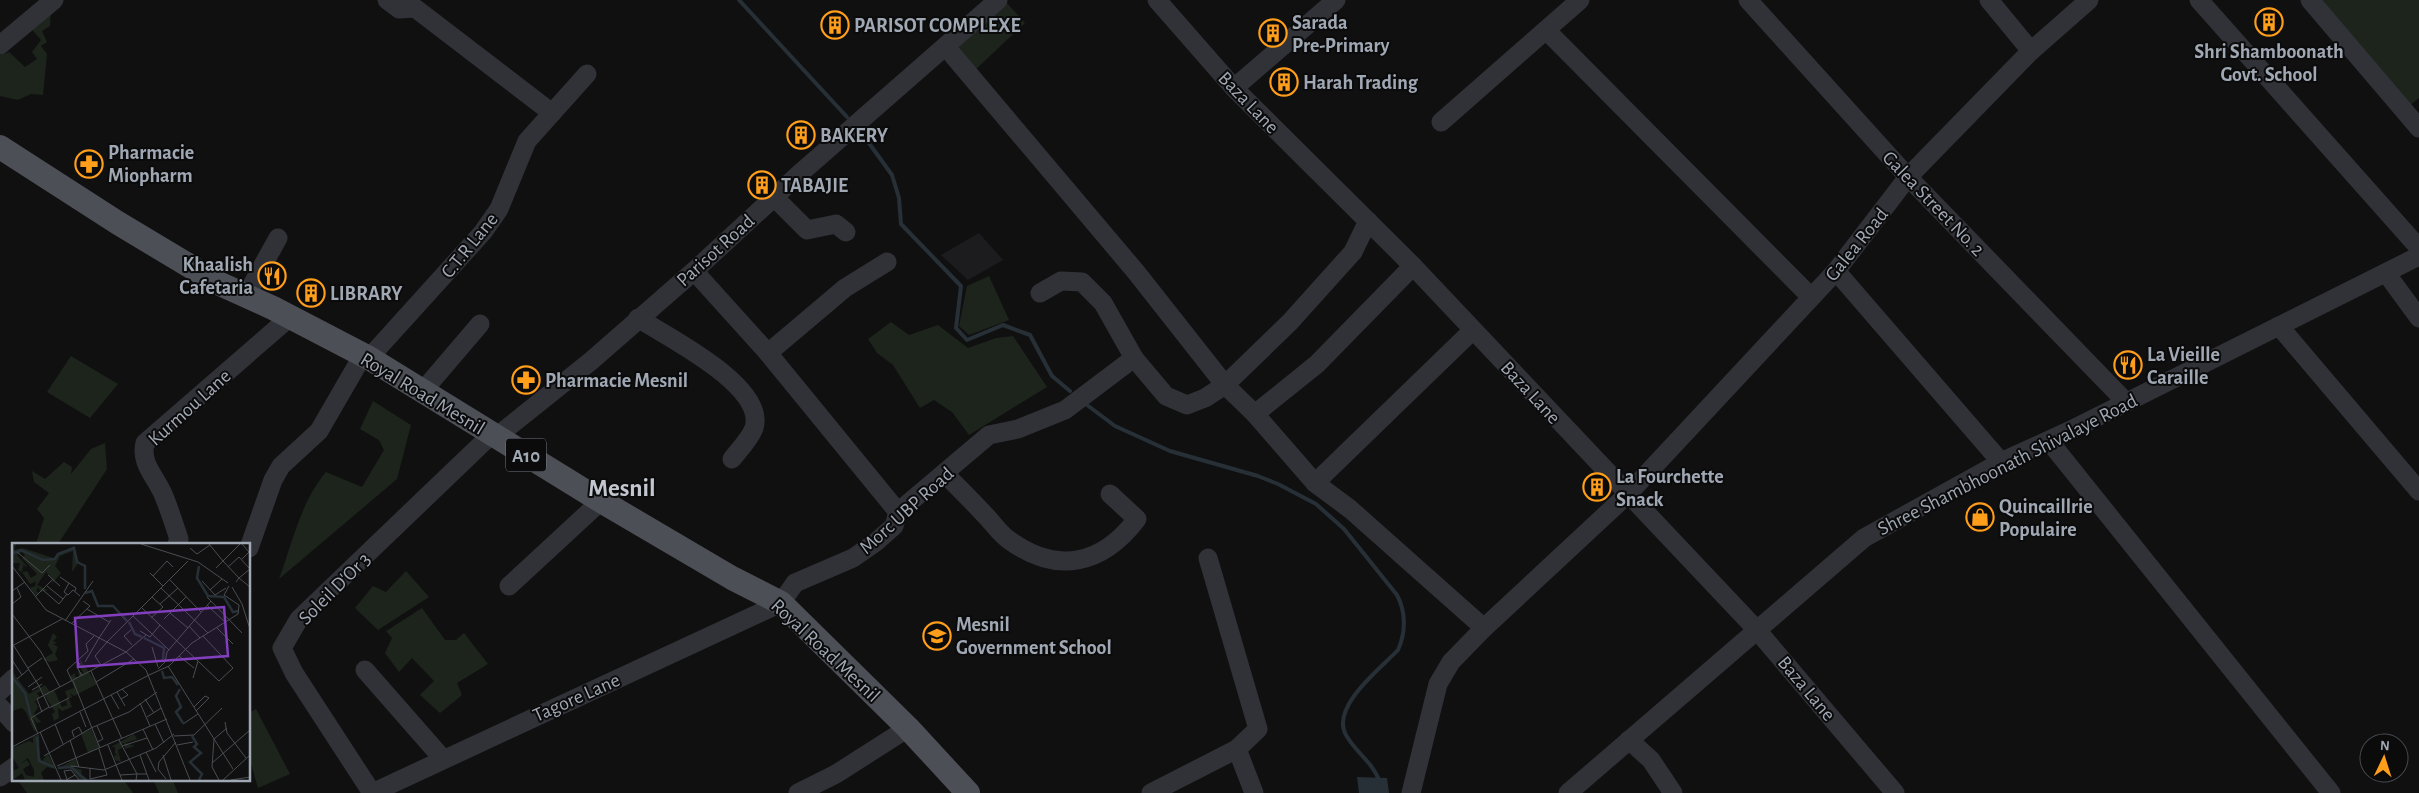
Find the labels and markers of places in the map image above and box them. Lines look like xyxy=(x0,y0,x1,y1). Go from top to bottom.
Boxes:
building icon: Shri Shamboonath Govt. School xyxy=(2254,7,2284,37)
building icon: PARISOT COMPLEXE xyxy=(820,10,850,40)
place label: Sarada Pre-Primary xyxy=(1292,13,1390,56)
place label: PARISOT COMPLEXE xyxy=(854,16,1021,36)
building icon: Sarada Pre-Primary xyxy=(1258,18,1288,48)
place label: Shri Shamboonath Govt. School xyxy=(2194,42,2344,85)
building icon: Harah Trading xyxy=(1269,67,1299,97)
place label: Harah Trading xyxy=(1303,73,1419,93)
building icon: BAKERY xyxy=(786,120,816,150)
place label: BAKERY xyxy=(820,126,889,146)
place label: Pharmacie Miopharm xyxy=(108,143,194,186)
pharmacy icon: Pharmacie Miopharm xyxy=(74,149,104,179)
building icon: TABAJIE xyxy=(747,170,777,200)
place label: TABAJIE xyxy=(781,176,848,196)
place label: Khaalish Cafetaria xyxy=(179,255,253,298)
restaurant icon: Khaalish Cafetaria xyxy=(257,261,287,291)
building icon: LIBRARY xyxy=(296,278,326,308)
place label: LIBRARY xyxy=(330,284,403,304)
place label: La Vieille Caraille xyxy=(2147,345,2220,388)
restaurant icon: La Vieille Caraille xyxy=(2113,350,2143,380)
pharmacy icon: Pharmacie Mesnil xyxy=(511,365,541,395)
place label: Pharmacie Mesnil xyxy=(545,371,688,391)
place label: La Fourchette Snack xyxy=(1616,467,1724,510)
building icon: La Fourchette Snack xyxy=(1582,472,1612,502)
place label: Quincaillrie Populaire xyxy=(1999,497,2093,540)
shop icon: Quincaillrie Populaire xyxy=(1965,502,1995,532)
place label: Mesnil Government School xyxy=(956,615,1112,658)
school or university icon: Mesnil Government School xyxy=(922,621,952,651)

